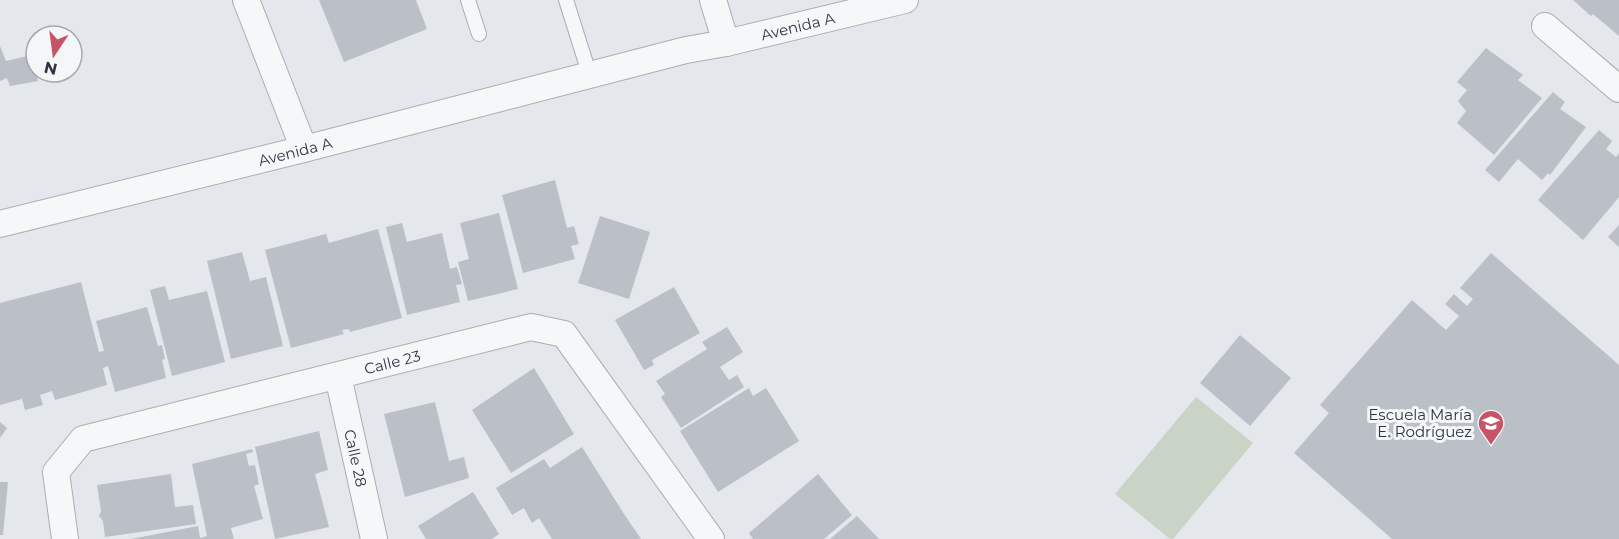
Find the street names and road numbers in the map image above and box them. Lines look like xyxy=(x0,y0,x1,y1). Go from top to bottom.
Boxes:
street label: Avenida A xyxy=(759,8,837,44)
street label: Avenida A xyxy=(256,133,334,169)
street label: Calle 23 xyxy=(362,346,422,378)
street label: Calle 28 xyxy=(341,427,372,489)

